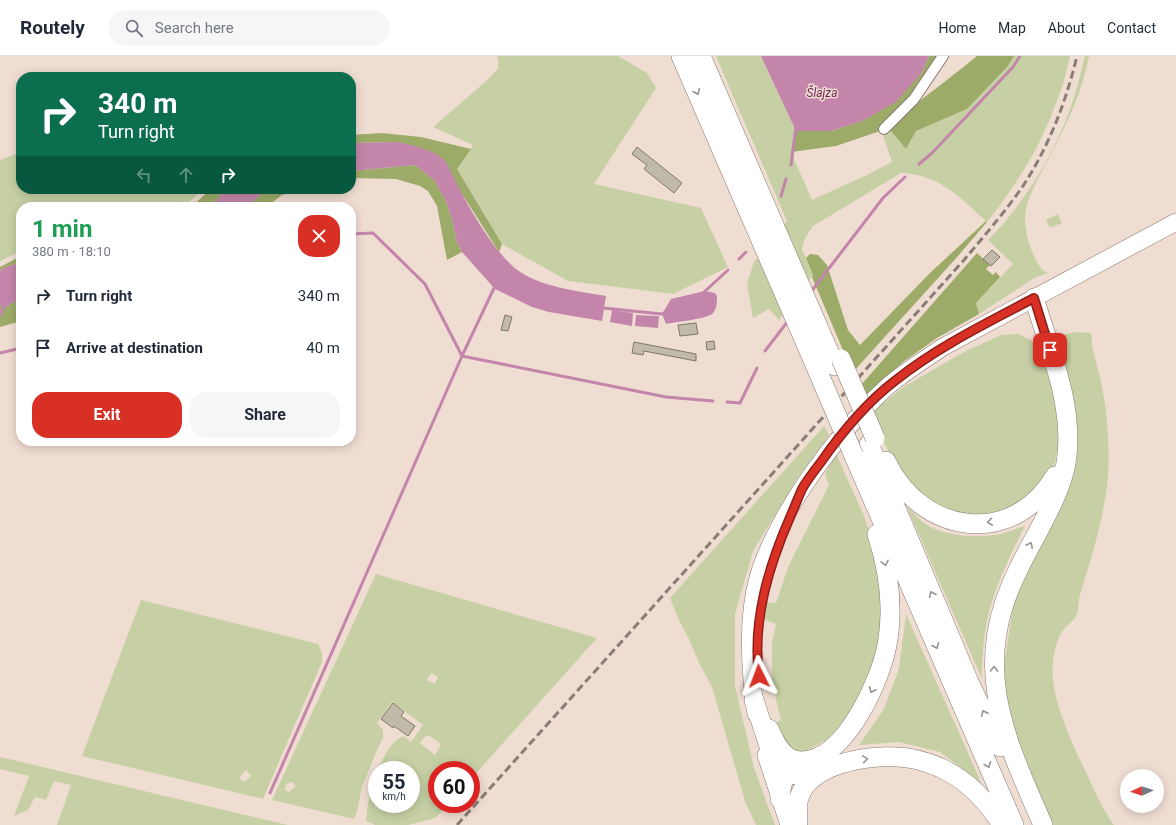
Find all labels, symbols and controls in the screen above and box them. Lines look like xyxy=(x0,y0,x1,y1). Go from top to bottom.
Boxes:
search box xyxy=(109,10,389,46)
text: Routely xyxy=(20,16,85,39)
icon: search xyxy=(123,17,145,39)
text: Search here xyxy=(155,19,234,37)
text: Home xyxy=(938,20,976,36)
text: Map xyxy=(998,20,1026,36)
text: About xyxy=(1048,20,1085,36)
text: Contact xyxy=(1107,20,1156,36)
water label: Šlajza xyxy=(807,85,837,100)
text: 340 m xyxy=(98,87,177,120)
one-way arrow xyxy=(692,87,700,95)
icon: right xyxy=(32,88,84,140)
text: Turn right xyxy=(98,121,175,142)
icon: left xyxy=(133,164,155,186)
icon: ahead xyxy=(175,164,197,186)
icon: right xyxy=(217,164,239,186)
text: 1 min xyxy=(32,215,92,243)
button: close xyxy=(298,215,340,257)
text: 380 m · 18:10 xyxy=(32,244,111,259)
icon: right xyxy=(32,285,54,307)
text: Turn right xyxy=(66,287,132,305)
text: 340 m xyxy=(298,287,340,305)
pin xyxy=(1033,333,1067,367)
icon: arrive xyxy=(32,337,54,359)
text: Arrive at destination xyxy=(66,339,203,357)
text: 40 m xyxy=(306,339,340,357)
icon: arrive xyxy=(1039,339,1061,361)
button: Exit xyxy=(32,392,182,438)
button: Share xyxy=(190,392,340,438)
one-way arrow xyxy=(986,517,993,526)
one-way arrow xyxy=(1025,542,1033,550)
one-way arrow xyxy=(881,560,889,566)
one-way arrow xyxy=(928,590,936,597)
one-way arrow xyxy=(931,641,939,649)
position arrow xyxy=(738,655,780,697)
one-way arrow xyxy=(990,666,998,672)
one-way arrow xyxy=(869,685,877,693)
one-way arrow xyxy=(981,710,989,717)
one-way arrow xyxy=(862,755,868,763)
speed limit sign: 60 xyxy=(428,761,480,813)
one-way arrow xyxy=(983,761,991,768)
north arrow xyxy=(1120,769,1164,813)
map controls xyxy=(1120,769,1164,813)
text: 55 xyxy=(383,770,405,794)
text: km/h xyxy=(382,791,406,802)

